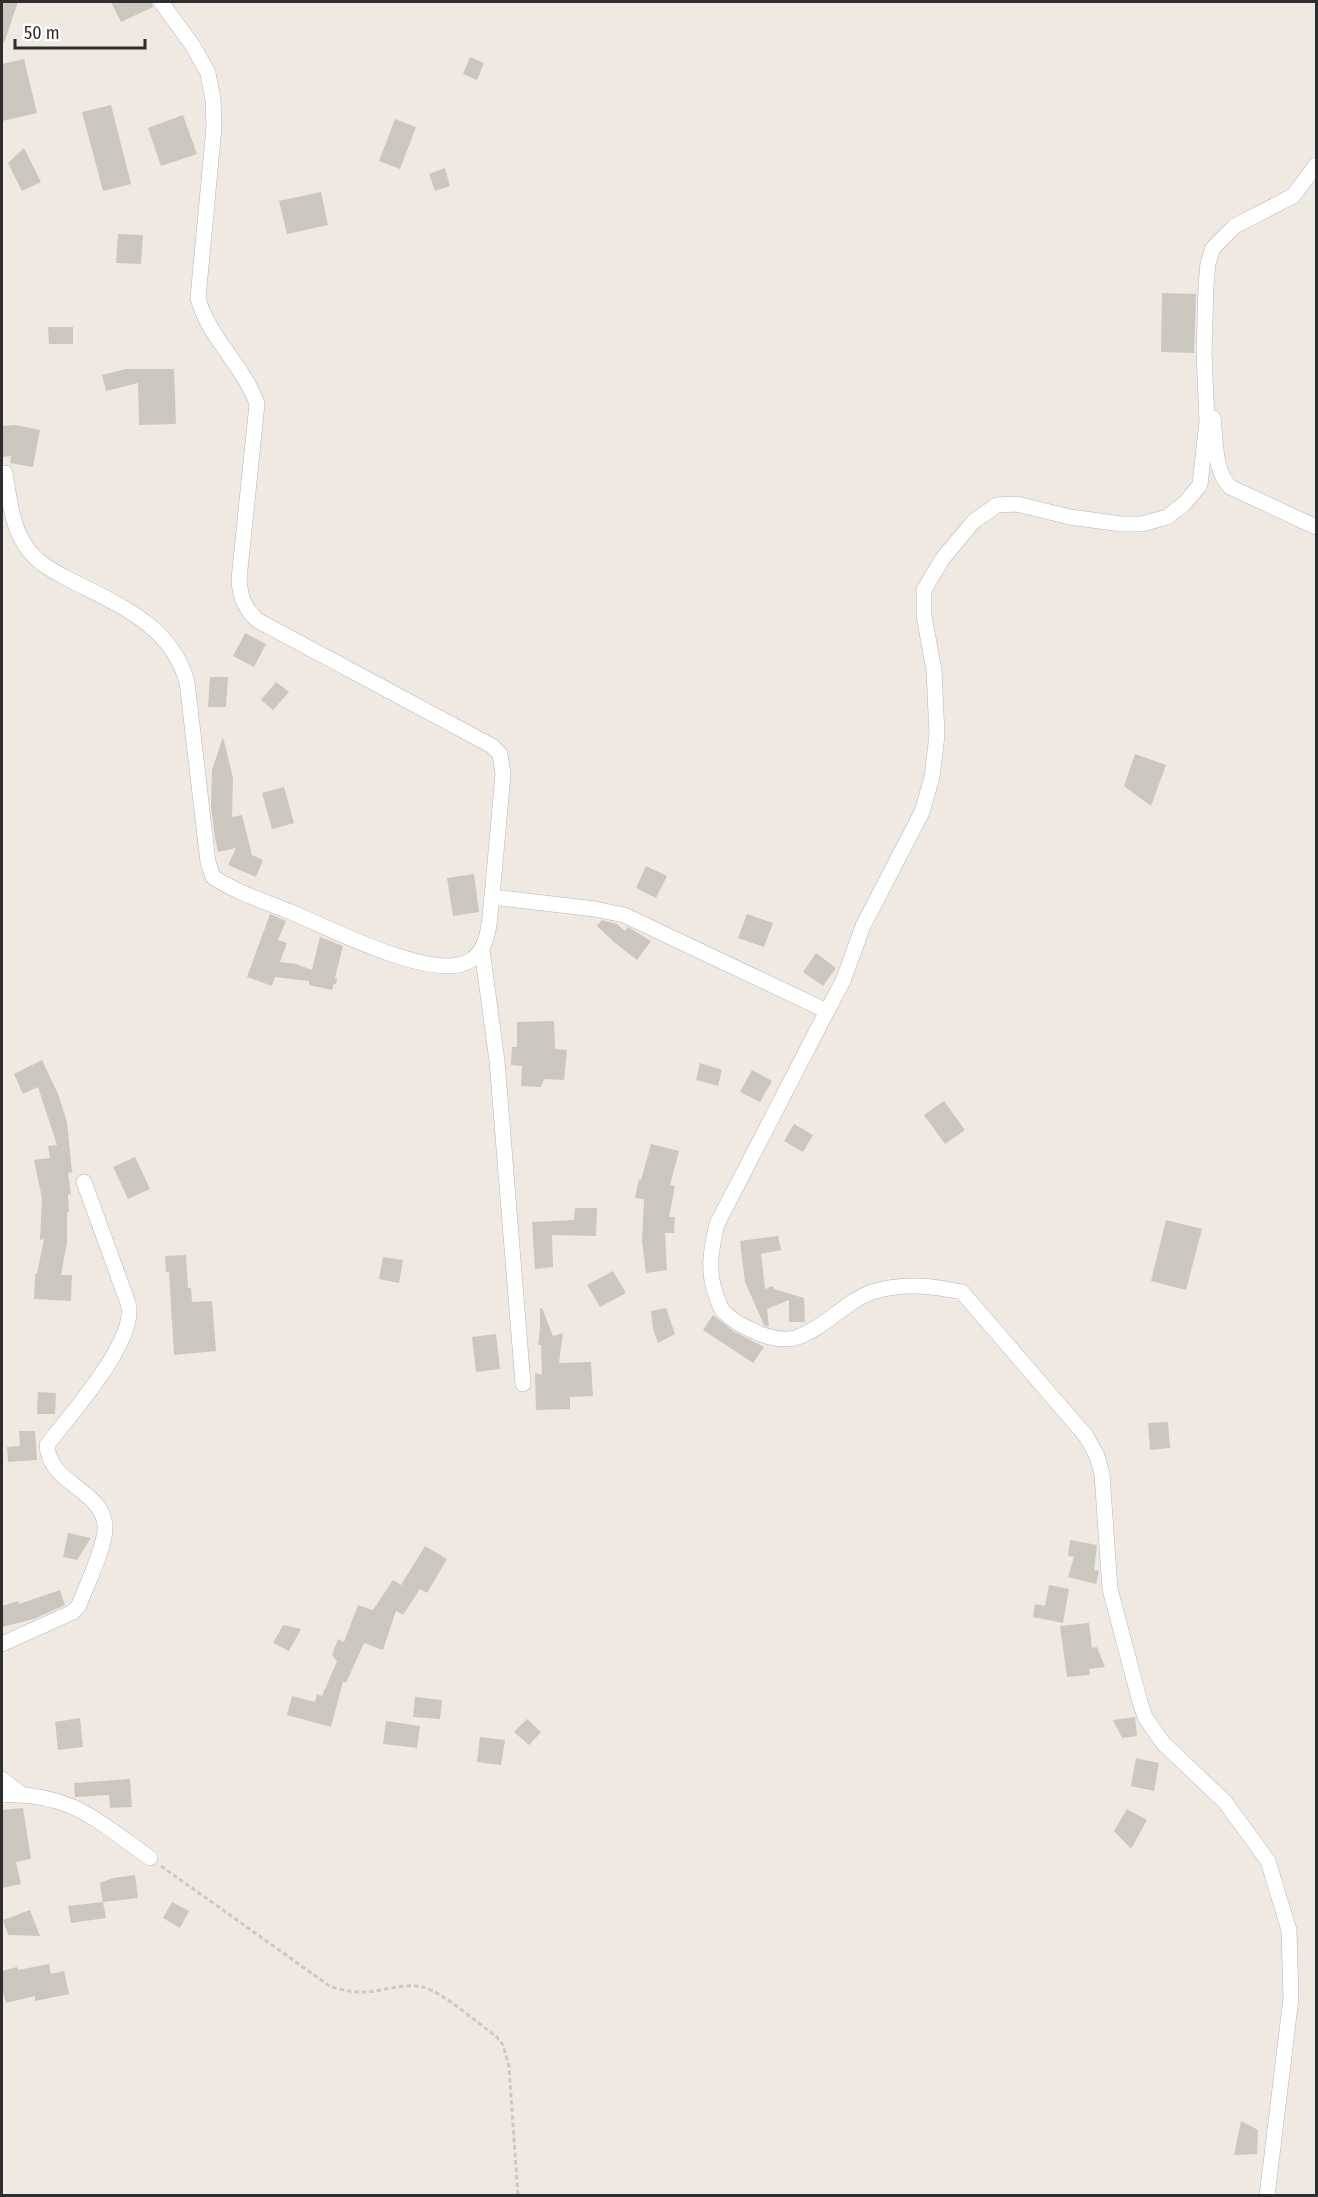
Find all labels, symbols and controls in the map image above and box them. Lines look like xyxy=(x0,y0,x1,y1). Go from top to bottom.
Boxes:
scale bar xyxy=(15,12,146,50)
text: 50 m xyxy=(24,22,60,44)

